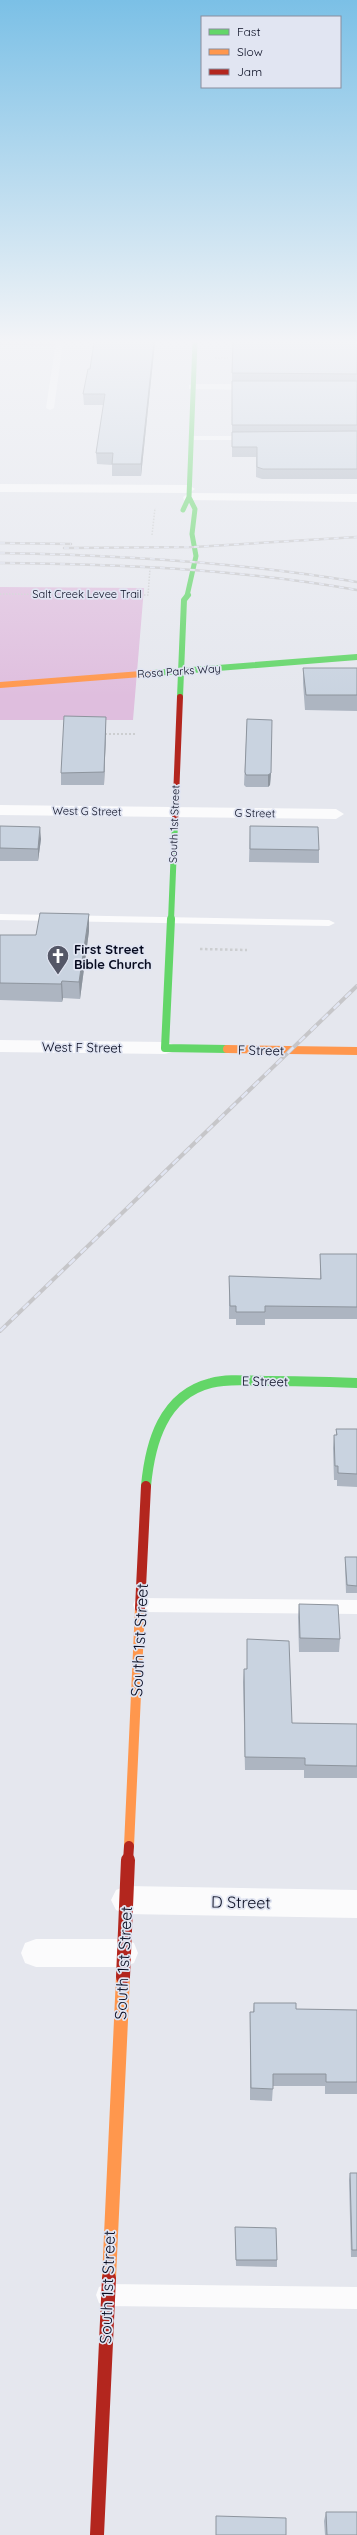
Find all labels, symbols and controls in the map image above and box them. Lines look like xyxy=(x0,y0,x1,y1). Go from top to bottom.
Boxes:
legend xyxy=(201,16,341,88)
text: Fast xyxy=(237,24,261,39)
text: Slow xyxy=(237,44,263,59)
text: Jam xyxy=(237,64,262,79)
street label: Salt Creek Levee Trail xyxy=(32,587,142,601)
street label: Rosa Parks Way xyxy=(137,661,221,681)
street label: South 1st Street xyxy=(166,784,182,863)
street label: West G Street xyxy=(52,803,122,819)
street label: G Street xyxy=(235,806,276,820)
place label: First Street Bible Church xyxy=(74,941,152,972)
church icon: First Street Bible Church xyxy=(45,943,71,976)
street label: West F Street xyxy=(42,1038,122,1056)
street label: F Street xyxy=(238,1042,284,1058)
street label: E Street xyxy=(242,1373,288,1389)
street label: South 1st Street xyxy=(126,1583,152,1697)
street label: D Street xyxy=(211,1891,271,1913)
street label: South 1st Street xyxy=(110,1906,136,2020)
street label: South 1st Street xyxy=(95,2230,119,2344)

